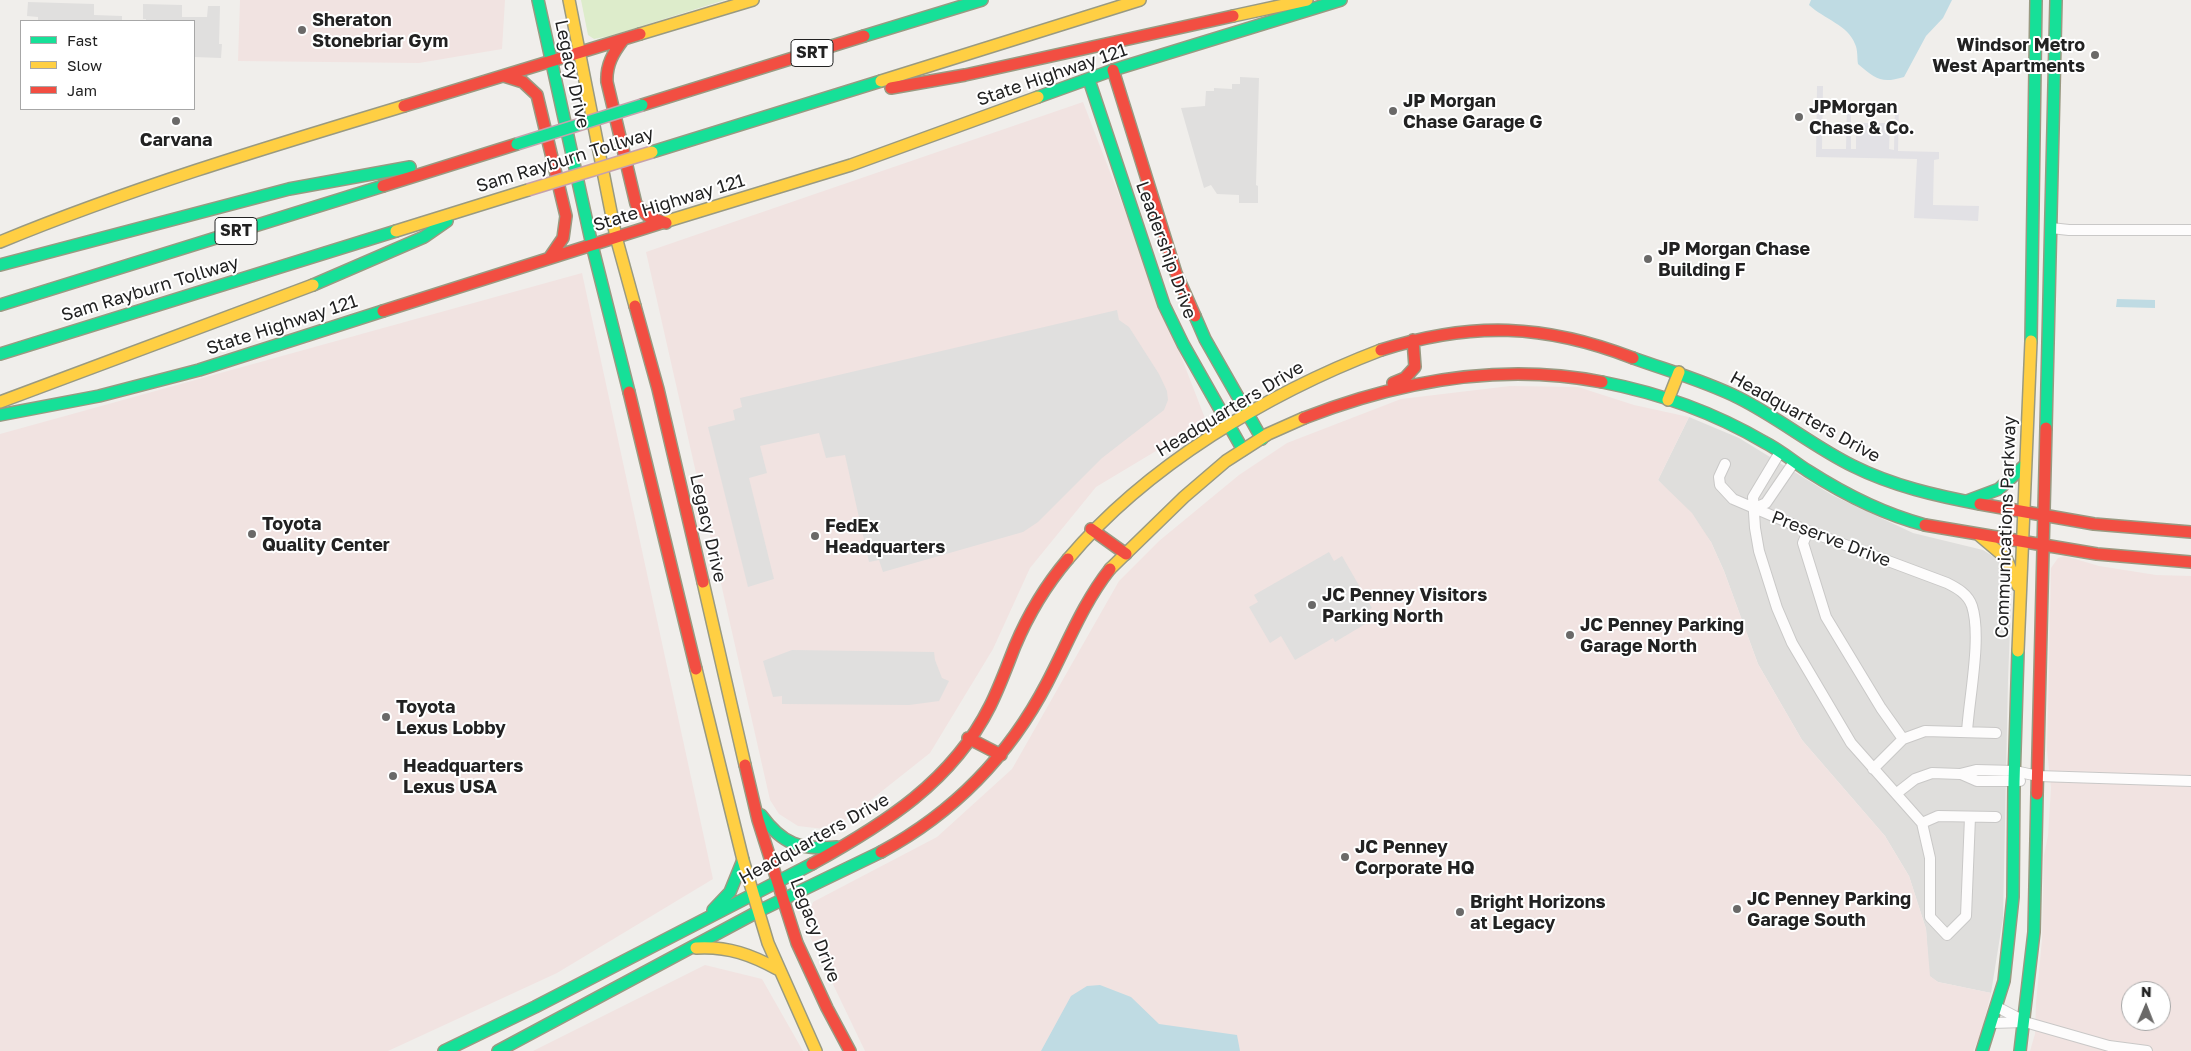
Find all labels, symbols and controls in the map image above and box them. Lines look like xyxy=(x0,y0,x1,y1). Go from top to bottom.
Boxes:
place label: Sheraton Stonebriar Gym xyxy=(312,9,448,52)
street label: Legacy Drive xyxy=(550,18,594,130)
legend xyxy=(20,20,195,110)
marker: Sheraton Stonebriar Gym xyxy=(296,24,308,36)
text: Fast xyxy=(67,31,98,49)
place label: Windsor Metro West Apartments xyxy=(1932,34,2085,76)
street label: State Highway 121 xyxy=(974,39,1130,111)
road number: SRT xyxy=(791,40,833,66)
marker: Windsor Metro West Apartments xyxy=(2089,49,2101,61)
text: Slow xyxy=(67,56,102,74)
text: Jam xyxy=(67,81,97,99)
place label: JP Morgan Chase Garage G xyxy=(1403,90,1543,132)
place label: JPMorgan Chase & Co. xyxy=(1809,96,1915,138)
marker: JP Morgan Chase Garage G xyxy=(1387,105,1399,117)
marker: JPMorgan Chase & Co. xyxy=(1793,111,1805,123)
marker: Carvana xyxy=(170,115,182,127)
street label: Sam Rayburn Tollway xyxy=(474,123,656,197)
place label: Carvana xyxy=(140,129,212,151)
street label: State Highway 121 xyxy=(591,170,747,236)
street label: Leadership Drive xyxy=(1131,178,1201,322)
road number: SRT xyxy=(215,218,257,245)
place label: JP Morgan Chase Building F xyxy=(1658,238,1810,280)
street label: Sam Rayburn Tollway xyxy=(59,252,241,326)
marker: JP Morgan Chase Building F xyxy=(1642,253,1654,265)
street label: State Highway 121 xyxy=(204,290,360,360)
street label: Headquarters Drive xyxy=(1152,356,1308,462)
street label: Headquarters Drive xyxy=(1726,367,1884,467)
street label: Communications Parkway xyxy=(1991,415,2021,639)
street label: Legacy Drive xyxy=(685,472,731,584)
street label: Preserve Drive xyxy=(1768,506,1894,572)
place label: Toyota Quality Center xyxy=(262,513,390,556)
place label: FedEx Headquarters xyxy=(825,515,945,558)
marker: Toyota Quality Center xyxy=(246,528,258,540)
marker: FedEx Headquarters xyxy=(809,530,821,542)
place label: JC Penney Visitors Parking North xyxy=(1322,584,1487,626)
marker: JC Penney Visitors Parking North xyxy=(1306,599,1318,611)
place label: JC Penney Parking Garage North xyxy=(1580,614,1744,656)
marker: JC Penney Parking Garage North xyxy=(1564,629,1576,641)
place label: Toyota Lexus Lobby xyxy=(396,696,506,739)
marker: Toyota Lexus Lobby xyxy=(380,711,392,723)
place label: Headquarters Lexus USA xyxy=(403,755,523,798)
marker: Headquarters Lexus USA xyxy=(387,770,399,782)
street label: Headquarters Drive xyxy=(735,789,893,889)
place label: JC Penney Corporate HQ xyxy=(1355,836,1475,879)
marker: JC Penney Corporate HQ xyxy=(1339,851,1351,863)
street label: Legacy Drive xyxy=(785,875,845,985)
place label: JC Penney Parking Garage South xyxy=(1747,888,1911,931)
place label: Bright Horizons at Legacy xyxy=(1470,891,1606,934)
marker: JC Penney Parking Garage South xyxy=(1731,903,1743,915)
marker: Bright Horizons at Legacy xyxy=(1454,906,1466,918)
north arrow xyxy=(2121,981,2171,1031)
text: N xyxy=(2141,983,2152,1000)

